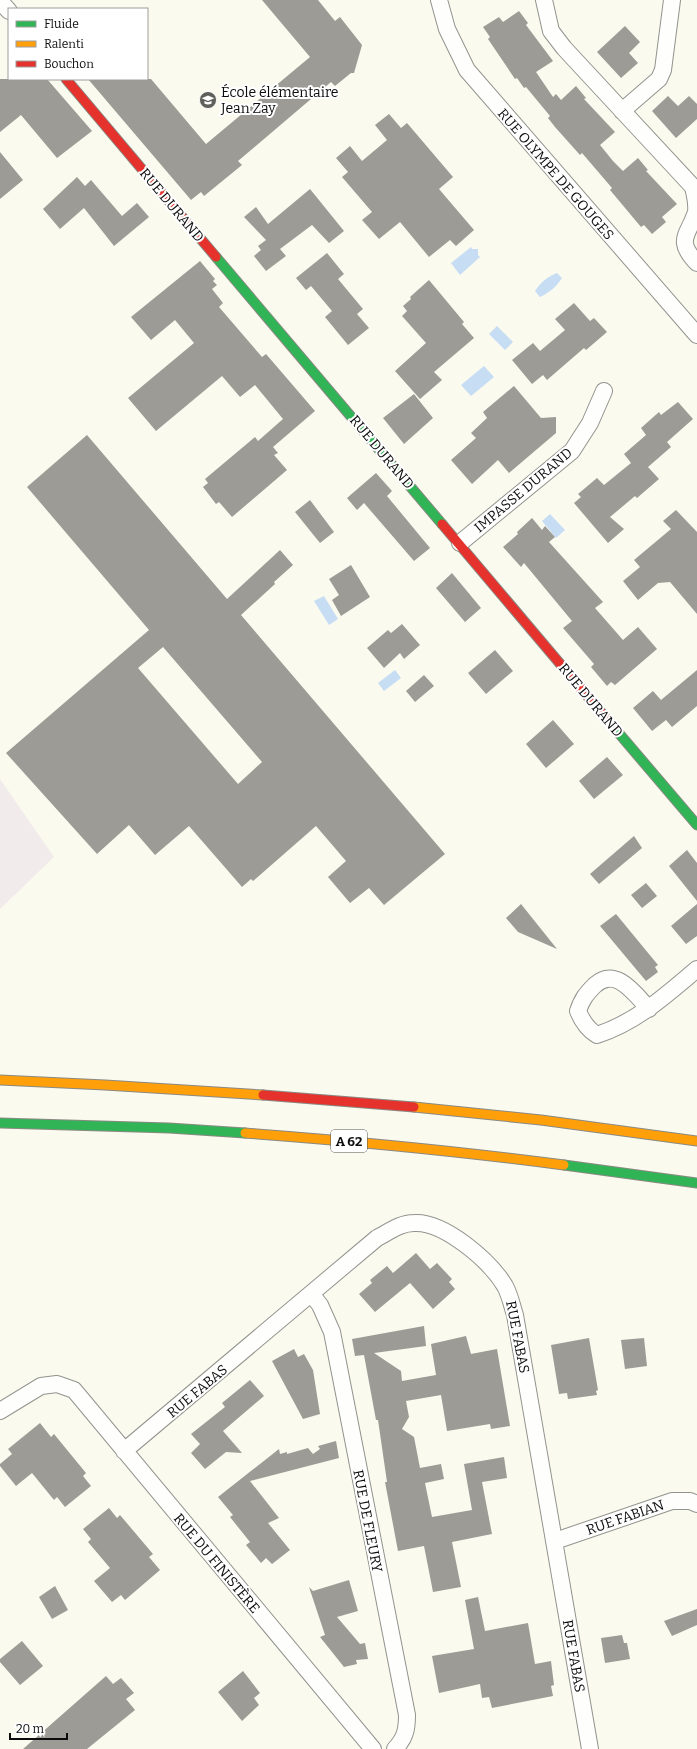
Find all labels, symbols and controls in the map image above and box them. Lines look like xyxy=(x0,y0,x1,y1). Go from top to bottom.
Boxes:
legend xyxy=(8,8,148,80)
text: Fluide xyxy=(44,17,79,31)
text: Ralenti xyxy=(44,37,84,51)
text: Bouchon xyxy=(44,57,94,71)
place label: École élémentaire Jean Zay xyxy=(220,83,338,117)
school or university icon: École élémentaire Jean Zay xyxy=(198,90,218,110)
street label: RUE OLYMPE DE GOUGES xyxy=(494,105,617,244)
street label: RUE DURAND xyxy=(136,165,207,246)
street label: RUE DURAND xyxy=(346,412,417,493)
street label: IMPASSE DURAND xyxy=(471,444,576,536)
street label: RUE DURAND xyxy=(555,660,626,741)
road number: A 62 xyxy=(331,1130,367,1152)
street label: RUE FABAS xyxy=(502,1299,533,1375)
street label: RUE FABAS xyxy=(164,1361,231,1422)
street label: RUE DE FLEURY xyxy=(349,1468,386,1574)
street label: RUE FABIAN xyxy=(584,1496,666,1539)
street label: RUE DU FINISTÈRE xyxy=(170,1509,264,1617)
street label: RUE FABAS xyxy=(559,1618,588,1694)
scale bar xyxy=(10,1715,67,1741)
text: 20 m xyxy=(16,1722,45,1736)

